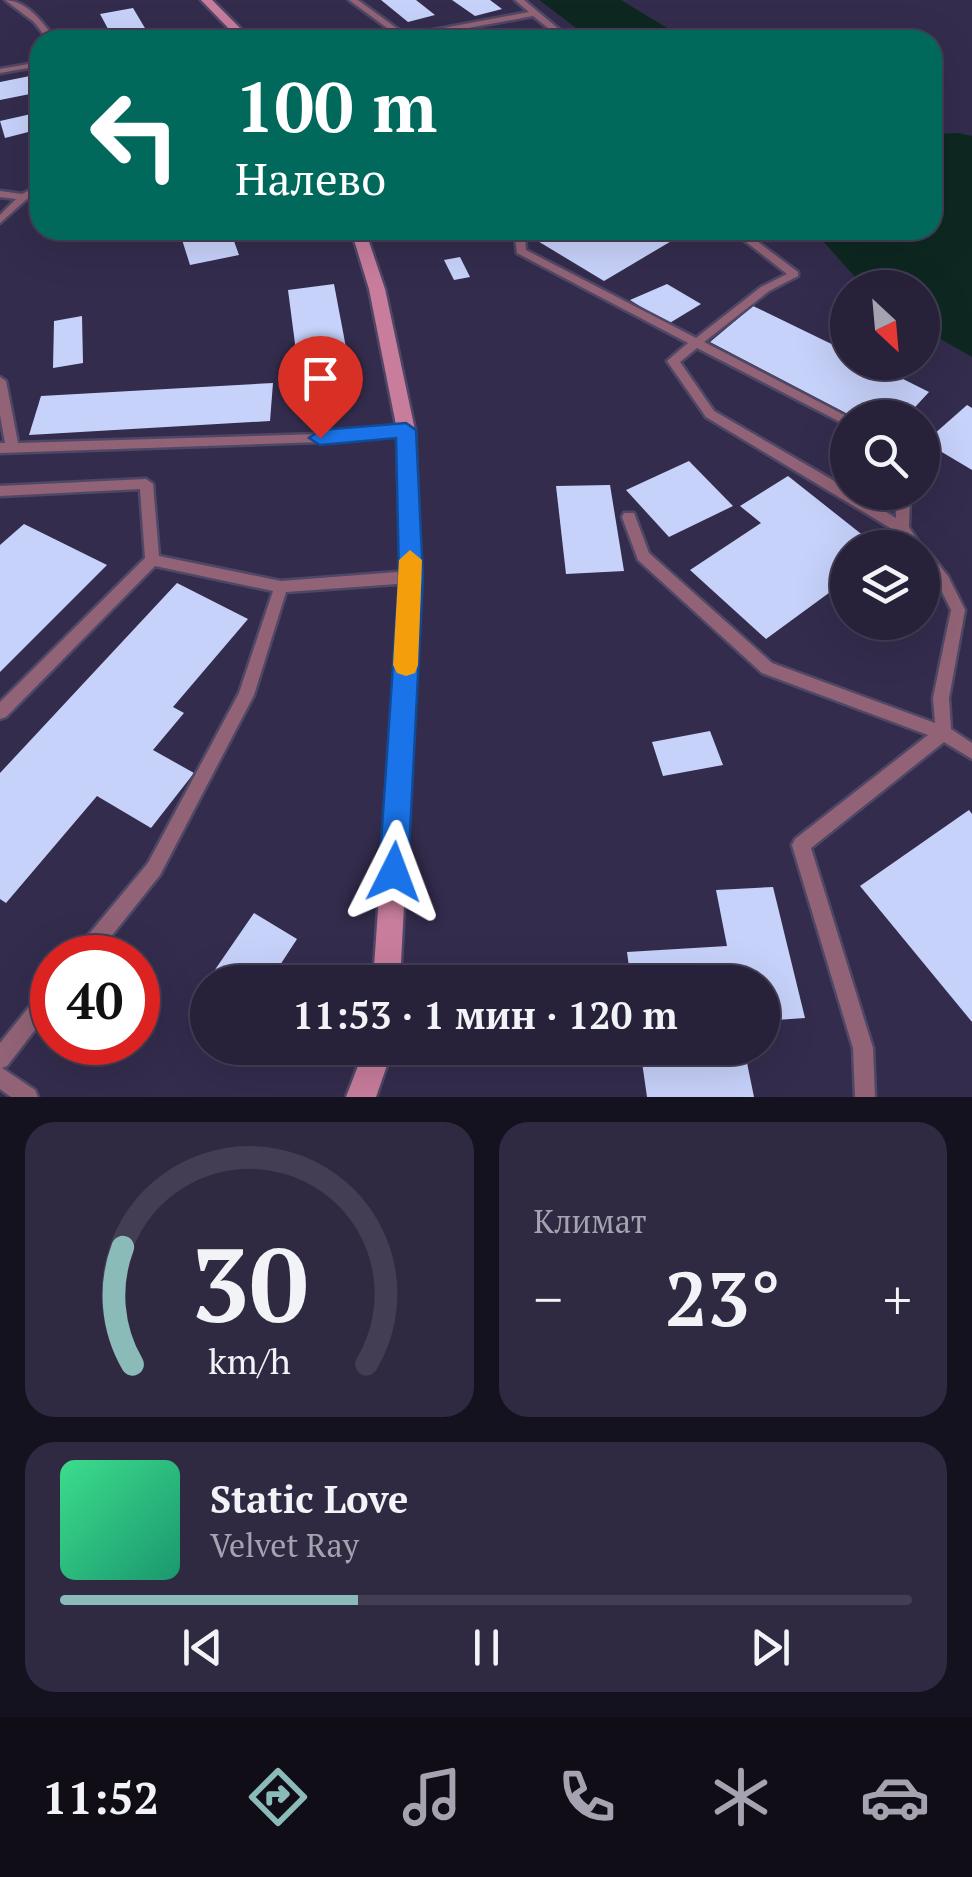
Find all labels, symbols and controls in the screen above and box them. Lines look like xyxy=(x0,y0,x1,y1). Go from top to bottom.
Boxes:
text: 100 m xyxy=(235,59,437,152)
icon: left xyxy=(70,70,200,200)
text: Налево xyxy=(235,148,386,208)
north arrow xyxy=(830,270,940,380)
map controls xyxy=(830,270,940,640)
pin xyxy=(278,336,363,439)
icon: arrive xyxy=(293,351,348,406)
button: search xyxy=(830,400,940,510)
button: layers xyxy=(830,530,940,640)
position arrow xyxy=(342,820,446,924)
speed limit sign: 40 xyxy=(30,935,160,1065)
text: 11:53 · 1 мин · 120 m xyxy=(292,990,678,1040)
text: Климат xyxy=(534,1200,647,1242)
text: 30 xyxy=(190,1214,308,1352)
text: 23° xyxy=(665,1248,781,1347)
text: − xyxy=(534,1262,563,1335)
text: + xyxy=(883,1262,912,1335)
text: km/h xyxy=(208,1337,291,1384)
text: Static Love xyxy=(210,1474,408,1524)
text: Velvet Ray xyxy=(210,1524,359,1566)
icon: previous xyxy=(175,1620,230,1675)
icon: pause xyxy=(459,1620,514,1675)
icon: next xyxy=(743,1620,798,1675)
icon: directions xyxy=(243,1762,313,1832)
icon: music xyxy=(397,1762,467,1832)
icon: phone xyxy=(552,1762,622,1832)
icon: climate xyxy=(706,1762,776,1832)
icon: car xyxy=(860,1762,930,1832)
text: 11:52 xyxy=(42,1767,159,1827)

